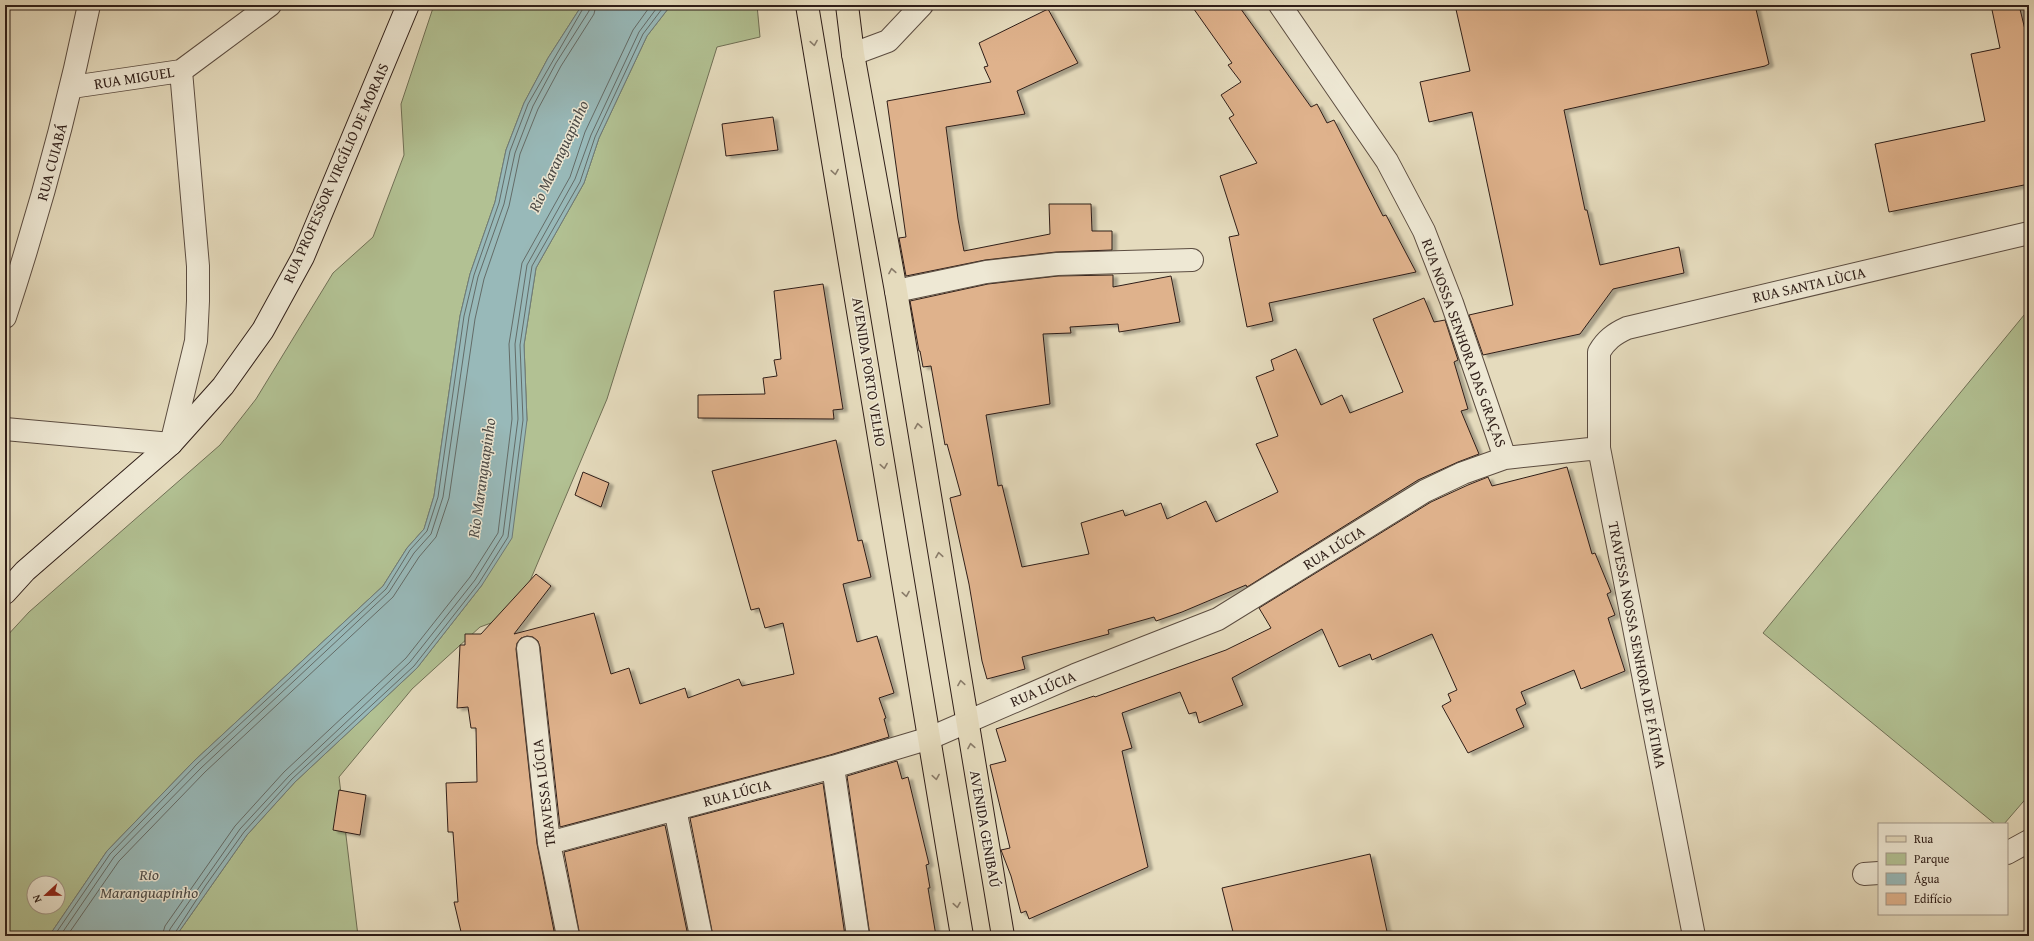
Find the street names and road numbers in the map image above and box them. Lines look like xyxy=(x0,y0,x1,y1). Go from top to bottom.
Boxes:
street label: RUA PROFESSOR VIRGÍLIO DE MORAIS xyxy=(277,60,394,286)
street label: RUA MIGUEL xyxy=(92,61,176,94)
street label: RUA CUIABÁ xyxy=(31,121,72,203)
street label: RUA NOSSA SENHORA DAS GRAÇAS xyxy=(1417,236,1512,450)
street label: RUA SANTA LÙCIA xyxy=(1750,261,1867,308)
street label: AVENIDA PORTO VELHO xyxy=(847,296,892,448)
street label: RUA LÚCIA xyxy=(1299,520,1369,575)
street label: TRAVESSA NOSSA SENHORA DE FÁTIMA xyxy=(1603,520,1672,770)
street label: RUA LÚCIA xyxy=(1007,665,1079,712)
street label: TRAVESSA LÚCIA xyxy=(526,738,561,848)
street label: AVENIDA GENIBAÚ xyxy=(965,768,1006,890)
street label: RUA LÚCIA xyxy=(701,773,773,812)

